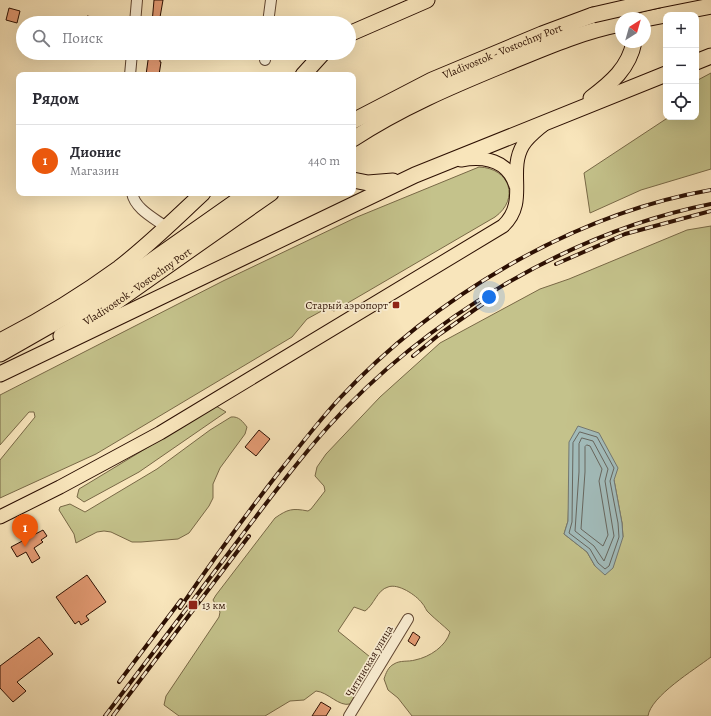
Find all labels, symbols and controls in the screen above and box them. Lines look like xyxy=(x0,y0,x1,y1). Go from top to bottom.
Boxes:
north arrow xyxy=(615,12,651,48)
map controls xyxy=(663,12,699,120)
button: + xyxy=(663,12,699,48)
search box xyxy=(16,16,356,60)
street label: Vladivostok - Vostochny Port xyxy=(439,20,565,83)
icon: search xyxy=(30,27,52,49)
text: Поиск xyxy=(62,28,103,48)
button: − xyxy=(663,48,699,84)
button: locate xyxy=(663,84,699,120)
text: Рядом xyxy=(32,87,79,110)
text: Дионис xyxy=(70,142,121,162)
text: 1 xyxy=(43,152,47,169)
text: 440 m xyxy=(308,152,340,169)
text: Магазин xyxy=(70,162,119,179)
street label: Vladivostok - Vostochny Port xyxy=(80,244,195,330)
your location xyxy=(479,287,499,307)
place label: Старый аэропорт xyxy=(305,298,388,313)
marker: Старый аэропорт xyxy=(391,300,401,310)
pin: 1 xyxy=(12,514,38,547)
place label: 13 км xyxy=(202,598,226,613)
marker: 13 км xyxy=(187,599,199,611)
street label: Читинская улица xyxy=(342,622,397,700)

